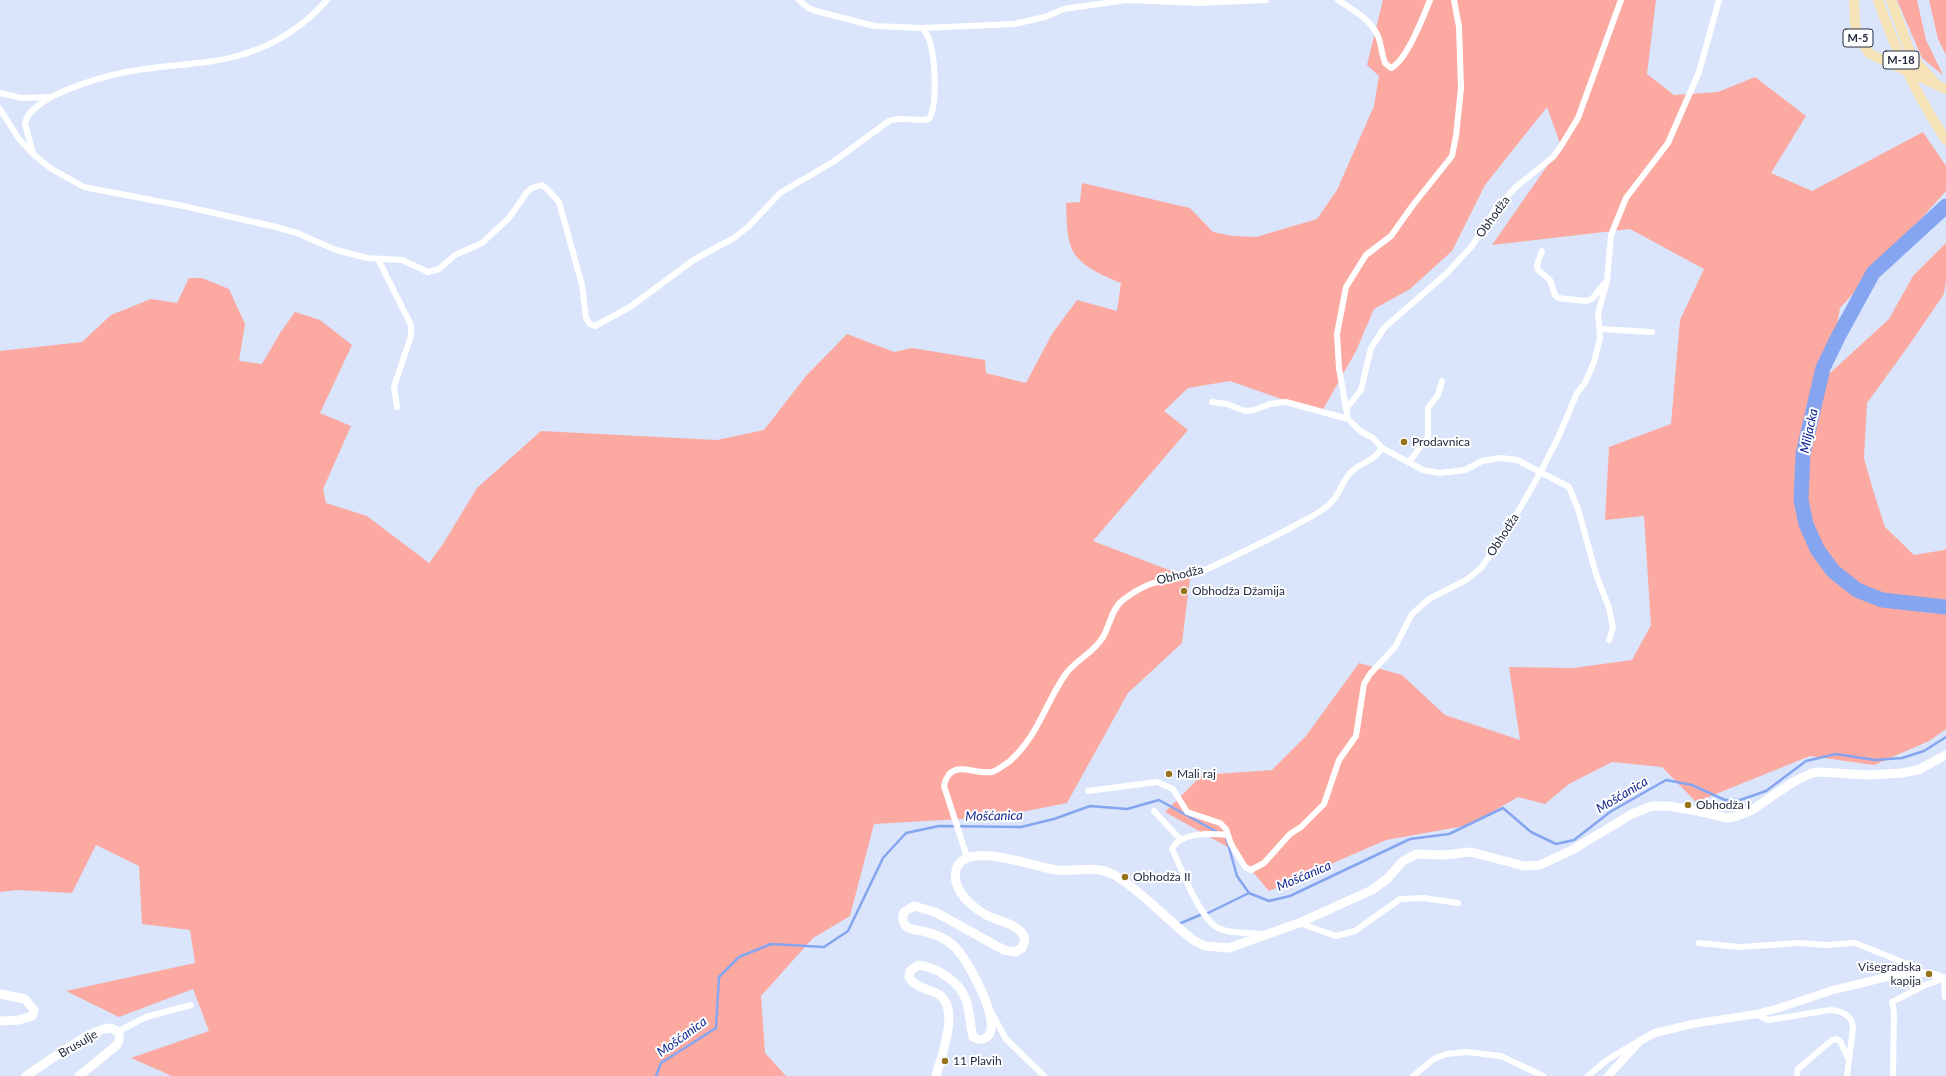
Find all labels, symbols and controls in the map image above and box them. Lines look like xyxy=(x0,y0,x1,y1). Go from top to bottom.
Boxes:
road number: M-5 xyxy=(1843,29,1873,47)
road number: M-18 xyxy=(1883,51,1919,69)
street label: Obhodža xyxy=(1473,193,1513,241)
water label: Miljacka xyxy=(1797,407,1821,455)
place label: Prodavnica xyxy=(1412,435,1470,449)
marker: Prodavnica xyxy=(1399,437,1409,447)
street label: Obhodža xyxy=(1484,511,1522,559)
street label: Obhodža xyxy=(1155,562,1205,588)
place label: Obhodža Džamija xyxy=(1192,584,1285,598)
marker: Obhodža Džamija xyxy=(1179,586,1189,596)
place label: Mali raj xyxy=(1177,767,1216,781)
marker: Mali raj xyxy=(1164,769,1174,779)
water label: Mošćanica xyxy=(1593,773,1651,817)
place label: Obhodža I xyxy=(1696,798,1750,812)
marker: Obhodža I xyxy=(1683,800,1693,810)
water label: Mošćanica xyxy=(965,808,1023,824)
water label: Mošćanica xyxy=(1274,858,1334,894)
place label: Obhodža II xyxy=(1133,870,1191,884)
marker: Obhodža II xyxy=(1120,872,1130,882)
place label: Višegradska kapija xyxy=(1858,960,1921,988)
marker: Višegradska kapija xyxy=(1924,969,1934,979)
water label: Mošćanica xyxy=(654,1014,710,1060)
street label: Brusulje xyxy=(56,1027,100,1061)
place label: 11 Plavih xyxy=(953,1054,1002,1068)
marker: 11 Plavih xyxy=(940,1056,950,1066)

